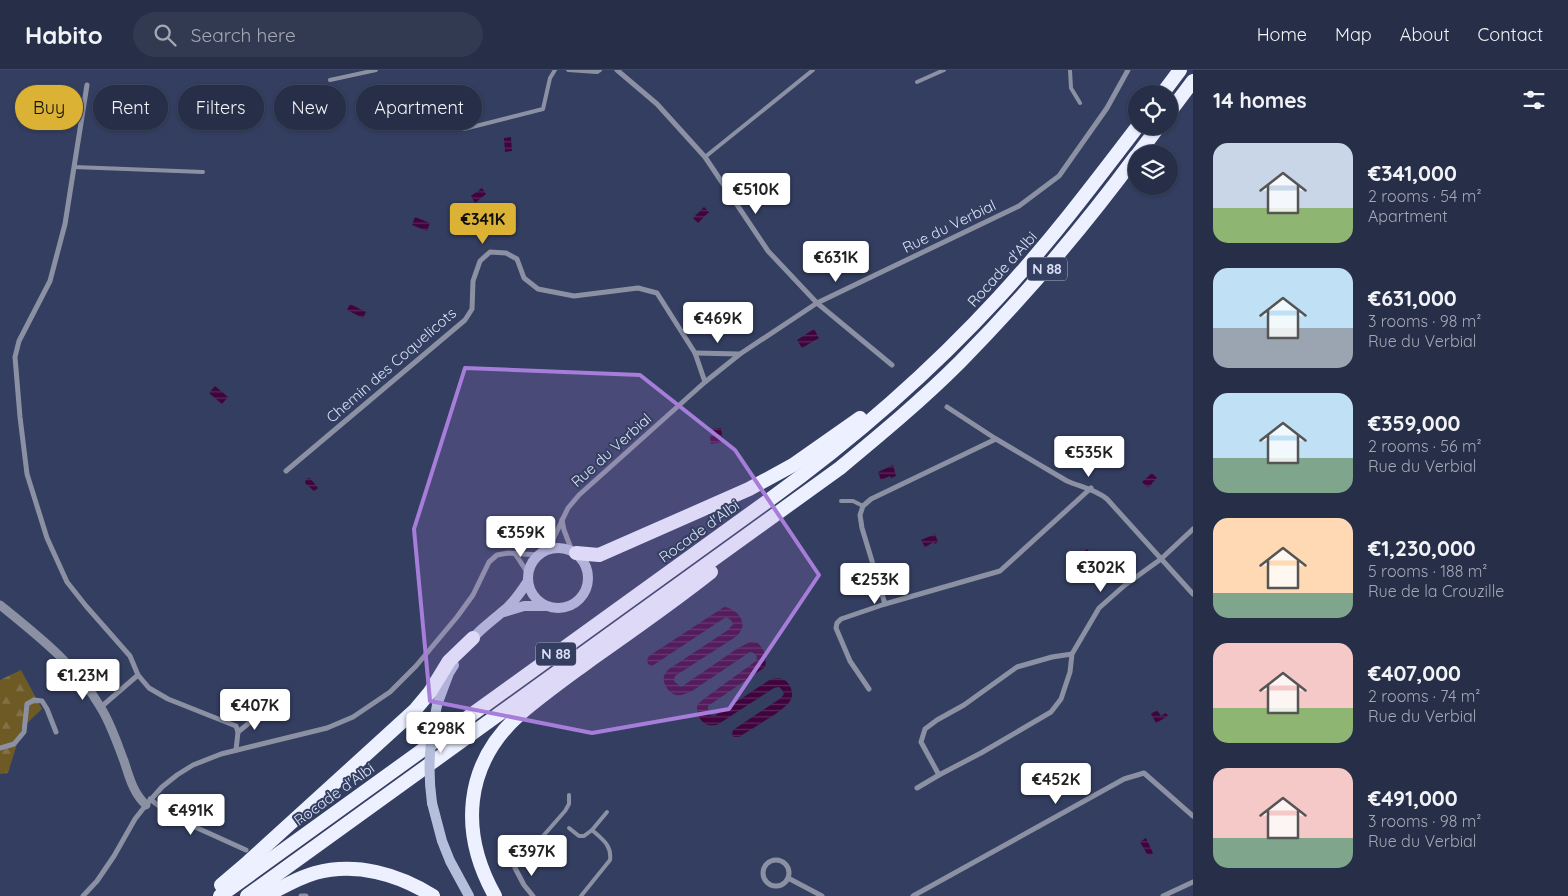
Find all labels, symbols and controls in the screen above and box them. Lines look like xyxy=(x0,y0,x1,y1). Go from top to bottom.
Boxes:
search box xyxy=(133,12,483,57)
text: Habito xyxy=(25,20,103,50)
icon: search xyxy=(151,21,179,49)
text: Search here xyxy=(191,23,296,47)
text: Home xyxy=(1257,23,1307,46)
text: Map xyxy=(1335,23,1372,46)
text: About xyxy=(1400,23,1450,46)
text: Contact xyxy=(1478,23,1543,46)
chip: Buy xyxy=(15,85,83,130)
chip: Rent xyxy=(93,85,168,130)
chip: Filters xyxy=(178,85,264,130)
chip: New xyxy=(274,85,346,130)
chip: Apartment xyxy=(356,85,482,130)
map controls xyxy=(1128,85,1178,195)
button: locate xyxy=(1128,85,1178,135)
icon: filters xyxy=(1520,86,1548,114)
text: 14 homes xyxy=(1213,87,1307,113)
button: layers xyxy=(1128,145,1178,195)
text: €341,000 xyxy=(1368,160,1457,186)
icon: home xyxy=(1253,163,1313,223)
pin: €510K xyxy=(721,172,791,215)
text: €510K xyxy=(733,179,779,199)
text: 2 rooms · 54 m² xyxy=(1368,186,1482,206)
street label: Rue du Verbial xyxy=(899,195,999,257)
pin: €341K xyxy=(448,202,518,245)
text: Apartment xyxy=(1368,206,1448,226)
text: €341K xyxy=(461,209,505,229)
street label: Rocade d'Albi xyxy=(963,227,1041,311)
pin: €631K xyxy=(801,240,871,283)
text: €631K xyxy=(814,247,858,267)
road number: N 88 xyxy=(1027,258,1067,280)
text: €631,000 xyxy=(1368,285,1457,311)
icon: home xyxy=(1253,288,1313,348)
pin: €469K xyxy=(683,302,753,344)
street label: Chemin des Coquelicots xyxy=(322,303,460,427)
text: €469K xyxy=(694,308,742,328)
text: 3 rooms · 98 m² xyxy=(1368,311,1481,331)
text: Rue du Verbial xyxy=(1368,331,1476,351)
street label: Rue du Verbial xyxy=(567,409,655,491)
text: €359,000 xyxy=(1368,410,1461,436)
icon: home xyxy=(1253,413,1313,473)
pin: €535K xyxy=(1054,436,1124,478)
text: 2 rooms · 56 m² xyxy=(1368,436,1482,456)
text: €535K xyxy=(1065,442,1113,462)
text: Rue du Verbial xyxy=(1368,456,1476,476)
street label: Rocade d'Albi xyxy=(655,495,743,567)
pin: €359K xyxy=(486,516,556,558)
text: €359K xyxy=(497,522,545,542)
text: €1,230,000 xyxy=(1368,535,1476,561)
icon: home xyxy=(1253,538,1313,598)
pin: €302K xyxy=(1066,550,1136,593)
text: €302K xyxy=(1077,557,1125,577)
text: 5 rooms · 188 m² xyxy=(1368,561,1487,581)
pin: €253K xyxy=(840,562,910,605)
text: €253K xyxy=(851,569,899,589)
text: Rue de la Crouzille xyxy=(1368,581,1504,601)
road number: N 88 xyxy=(536,642,576,666)
pin: €1.23M xyxy=(42,658,124,701)
text: €407,000 xyxy=(1368,660,1461,686)
icon: home xyxy=(1253,663,1313,723)
text: €1.23M xyxy=(57,665,109,685)
text: 2 rooms · 74 m² xyxy=(1368,686,1480,706)
pin: €407K xyxy=(220,688,290,731)
text: €407K xyxy=(231,695,279,715)
text: Rue du Verbial xyxy=(1368,706,1476,726)
pin: €298K xyxy=(406,712,476,754)
text: €298K xyxy=(417,718,465,738)
street label: Rocade d'Albi xyxy=(290,758,378,830)
pin: €452K xyxy=(1021,762,1091,805)
text: €452K xyxy=(1032,769,1080,789)
text: €491,000 xyxy=(1368,785,1458,811)
icon: home xyxy=(1253,788,1313,848)
pin: €491K xyxy=(156,794,226,836)
text: €491K xyxy=(169,800,213,820)
text: 3 rooms · 98 m² xyxy=(1368,811,1481,831)
text: Rue du Verbial xyxy=(1368,831,1476,851)
pin: €397K xyxy=(497,834,567,877)
text: €397K xyxy=(509,841,555,861)

